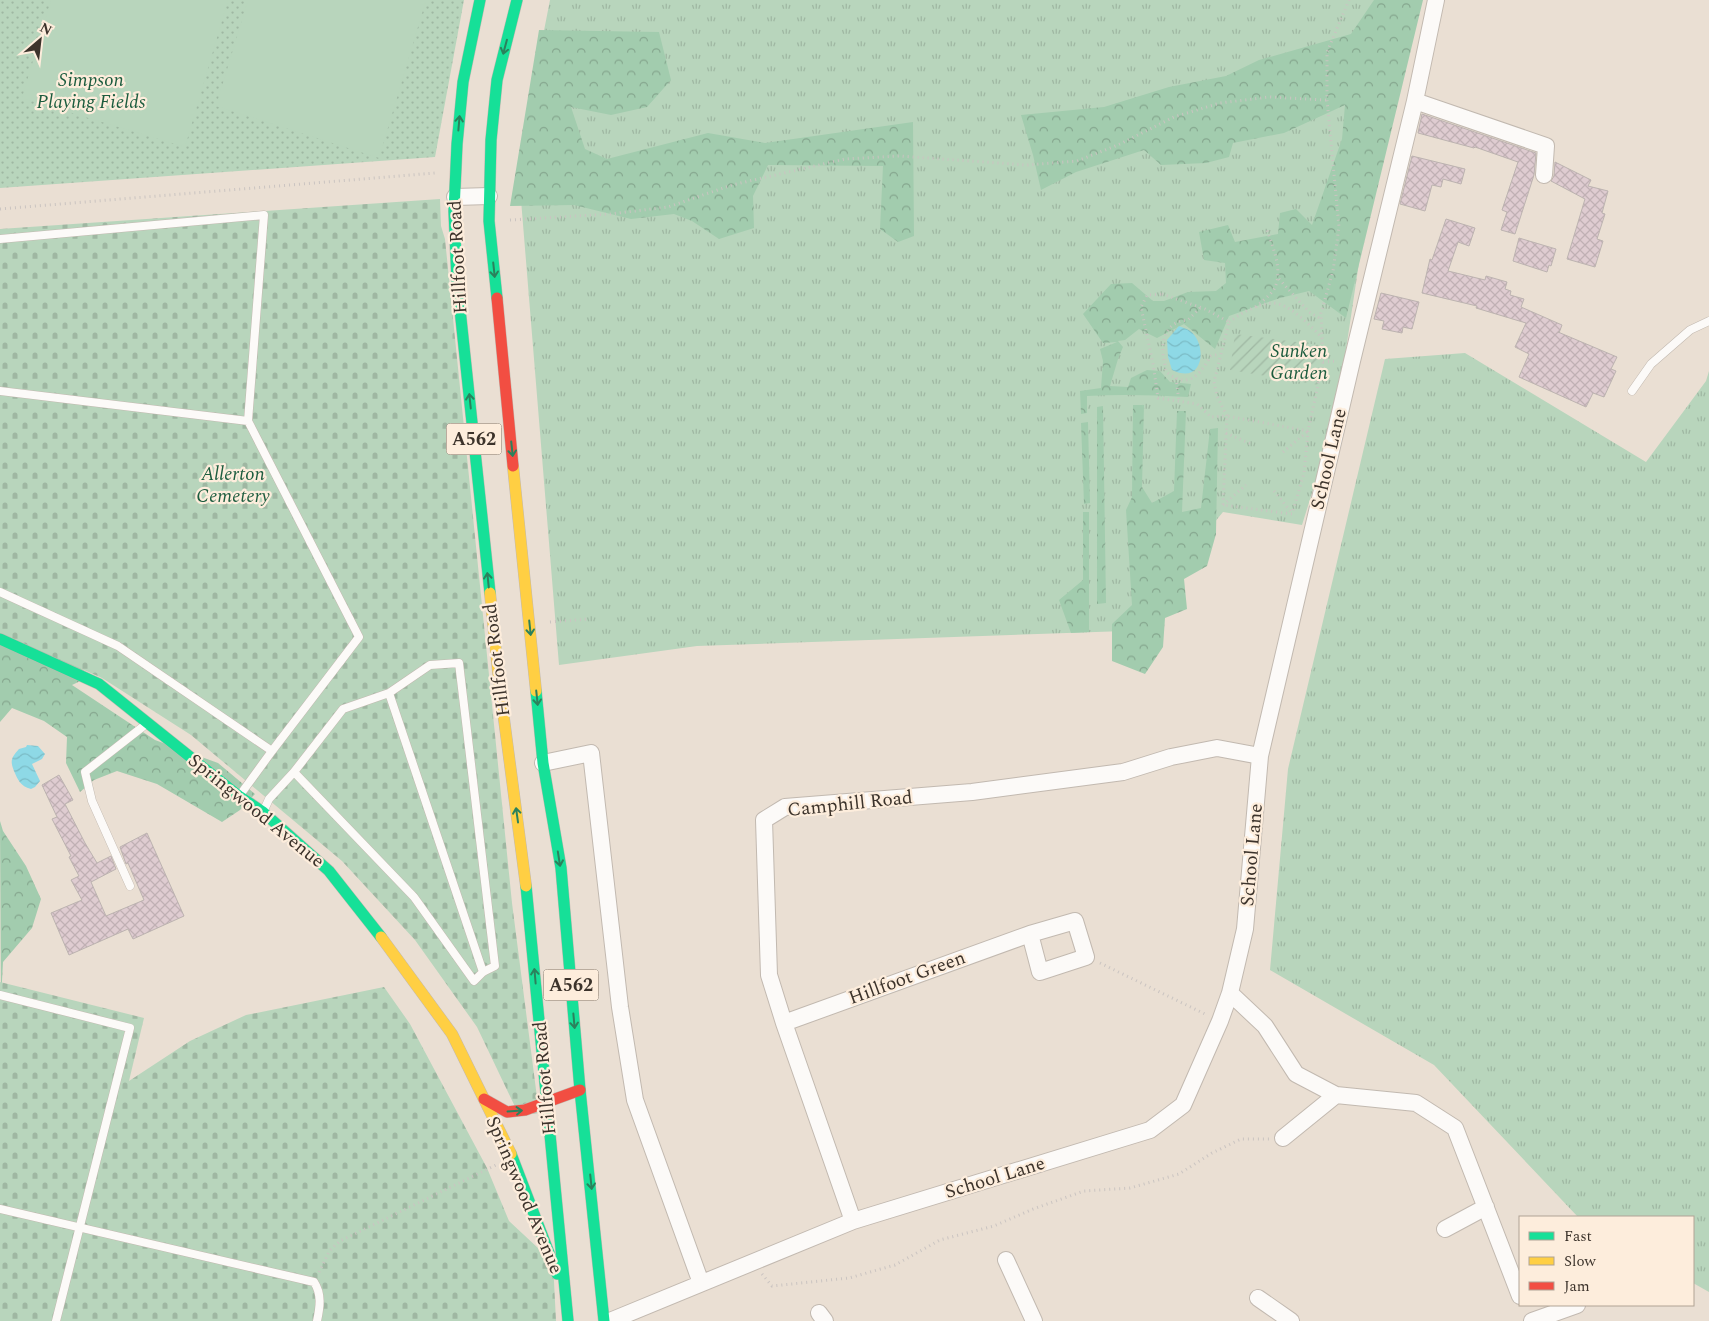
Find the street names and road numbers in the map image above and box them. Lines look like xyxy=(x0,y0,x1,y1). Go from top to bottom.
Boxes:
street label: Hillfoot Road xyxy=(441,199,475,315)
street label: School Lane xyxy=(1303,405,1355,513)
road number: A562 xyxy=(446,424,502,454)
street label: Hillfoot Road xyxy=(476,602,518,718)
street label: Springwood Avenue xyxy=(181,747,331,875)
street label: Camphill Road xyxy=(786,783,914,825)
street label: School Lane xyxy=(1233,802,1271,908)
street label: Hillfoot Green xyxy=(844,943,970,1013)
road number: A562 xyxy=(544,970,598,1000)
street label: Hillfoot Road xyxy=(526,1020,564,1136)
street label: Springwood Avenue xyxy=(478,1112,570,1278)
street label: School Lane xyxy=(941,1149,1049,1207)

